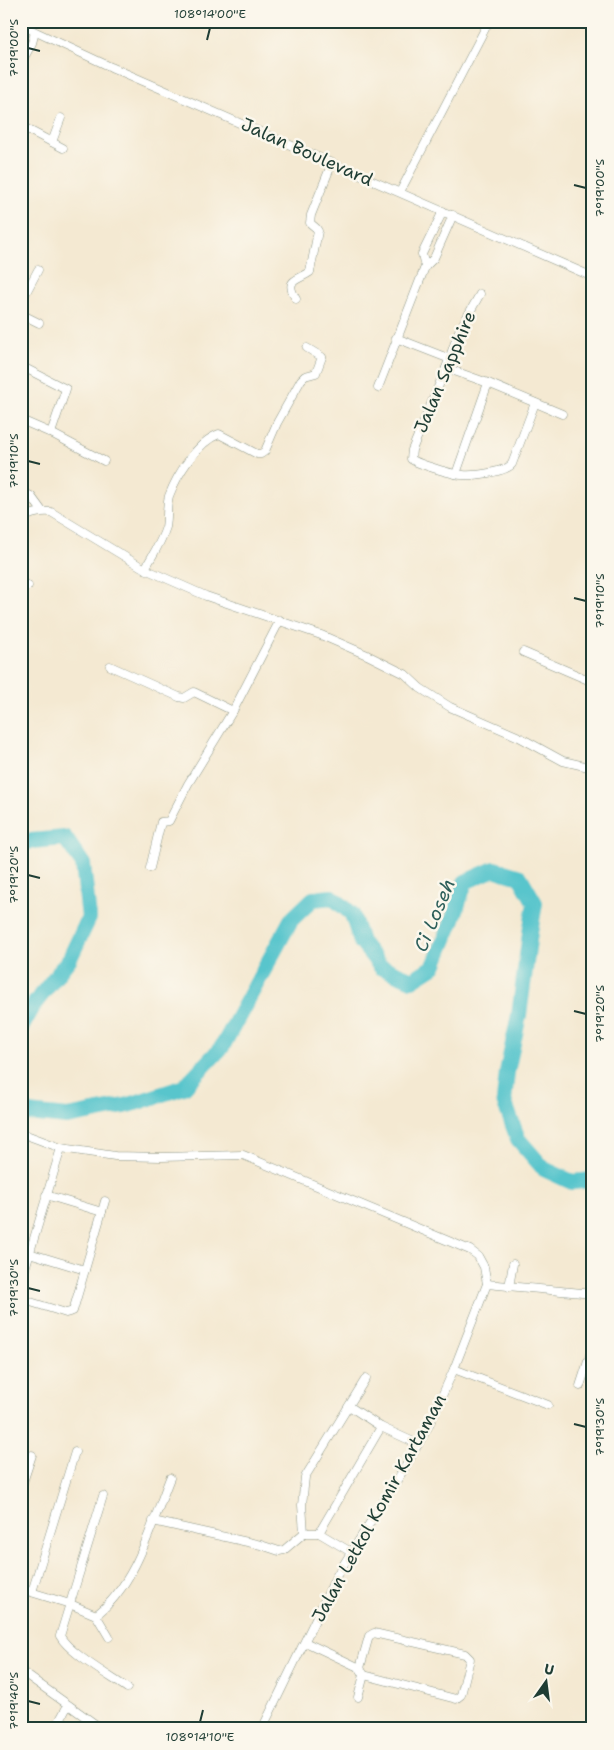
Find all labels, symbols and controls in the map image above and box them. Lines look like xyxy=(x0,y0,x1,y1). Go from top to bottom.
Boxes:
text: 108°14'00"E xyxy=(174,6,246,22)
text: 7°19'00"S xyxy=(6,18,22,77)
street label: Jalan Boulevard xyxy=(237,112,377,192)
text: 7°19'00"S xyxy=(592,158,608,217)
street label: Jalan Sapphire xyxy=(409,307,481,437)
text: 7°19'10"S xyxy=(6,433,22,489)
text: 7°19'10"S xyxy=(592,573,608,629)
text: 7°19'20"S xyxy=(6,846,22,904)
water label: Ci Loseh xyxy=(408,875,461,956)
text: 7°19'20"S xyxy=(592,985,608,1043)
text: 7°19'30"S xyxy=(6,1259,22,1317)
street label: Jalan Letkol Komir Kartaman xyxy=(306,1390,452,1626)
text: 7°19'30"S xyxy=(592,1398,608,1456)
north arrow xyxy=(522,1658,572,1708)
text: U xyxy=(542,1659,556,1679)
text: 7°19'40"S xyxy=(6,1672,22,1730)
text: 108°14'10"E xyxy=(166,1729,234,1745)

